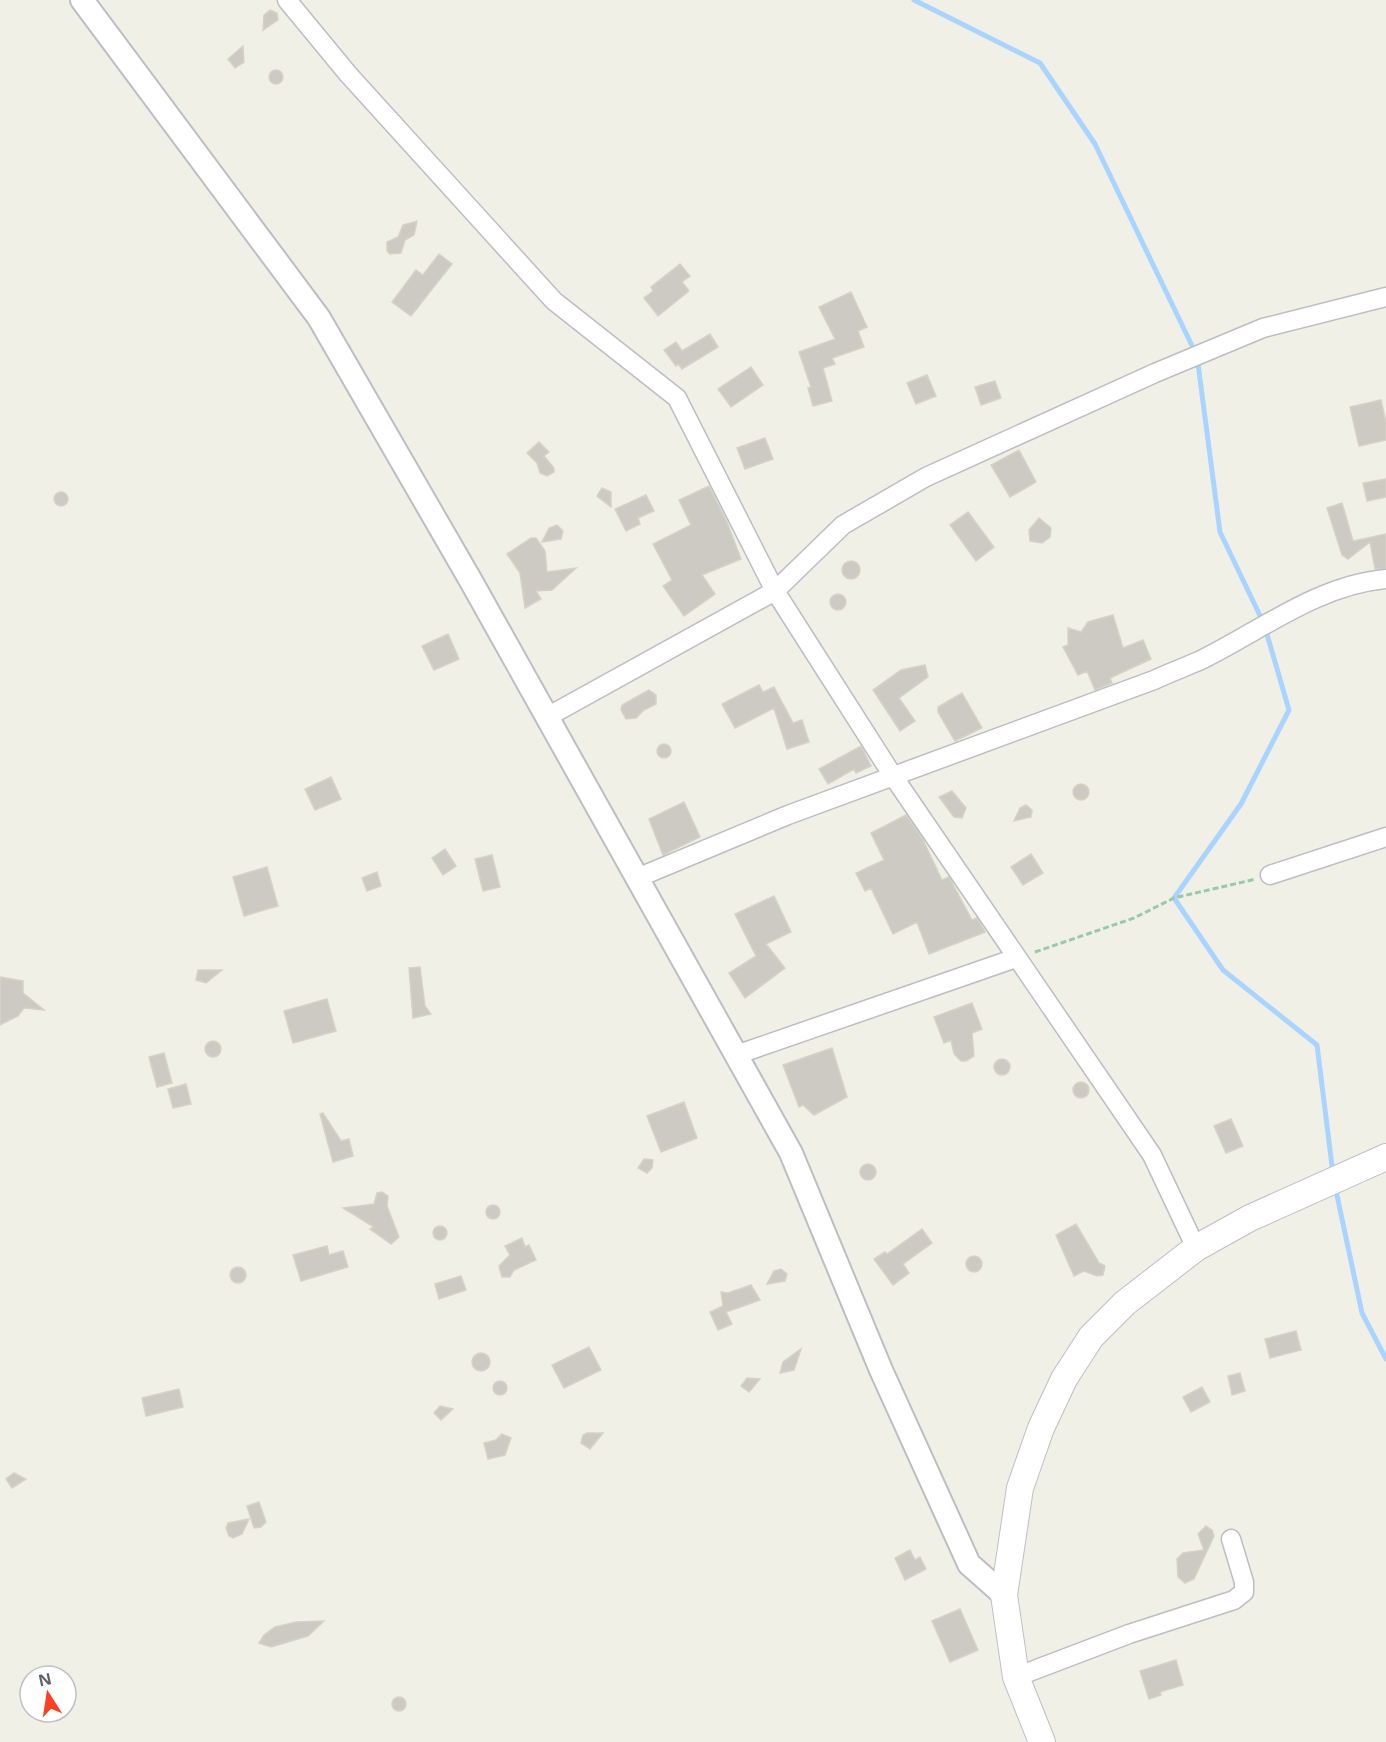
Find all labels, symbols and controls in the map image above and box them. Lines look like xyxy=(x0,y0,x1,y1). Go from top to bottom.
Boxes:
north arrow xyxy=(18,1664,78,1724)
text: N xyxy=(36,1667,54,1691)

